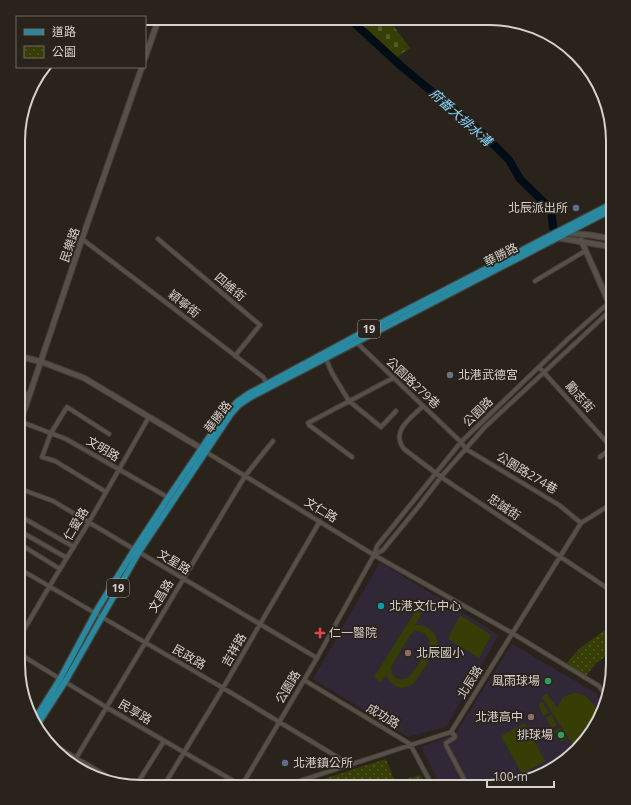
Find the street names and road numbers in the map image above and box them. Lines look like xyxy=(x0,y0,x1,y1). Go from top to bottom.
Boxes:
street label: 民樂路 xyxy=(56,225,83,265)
street label: 華勝路 xyxy=(481,239,521,270)
street label: 四維街 xyxy=(211,269,250,305)
street label: 穎寧街 xyxy=(165,286,204,321)
road number: 19 xyxy=(358,320,380,338)
street label: 公園路279巷 xyxy=(382,353,444,412)
street label: 勵志街 xyxy=(562,378,599,416)
street label: 公園路 xyxy=(459,393,497,430)
street label: 華勝路 xyxy=(200,397,235,436)
street label: 文明路 xyxy=(83,432,123,465)
street label: 公園路274巷 xyxy=(493,448,561,498)
street label: 忠誠街 xyxy=(485,489,524,524)
street label: 文仁路 xyxy=(301,493,341,526)
street label: 仁愛路 xyxy=(59,504,92,544)
street label: 文星路 xyxy=(154,545,194,578)
street label: 文昌路 xyxy=(144,576,177,616)
road number: 19 xyxy=(107,579,129,597)
street label: 吉祥路 xyxy=(217,630,250,670)
street label: 民政路 xyxy=(169,640,209,673)
street label: 北辰路 xyxy=(453,662,486,702)
street label: 公園路 xyxy=(271,667,304,707)
street label: 民享路 xyxy=(115,695,155,728)
street label: 成功路 xyxy=(363,699,403,732)

